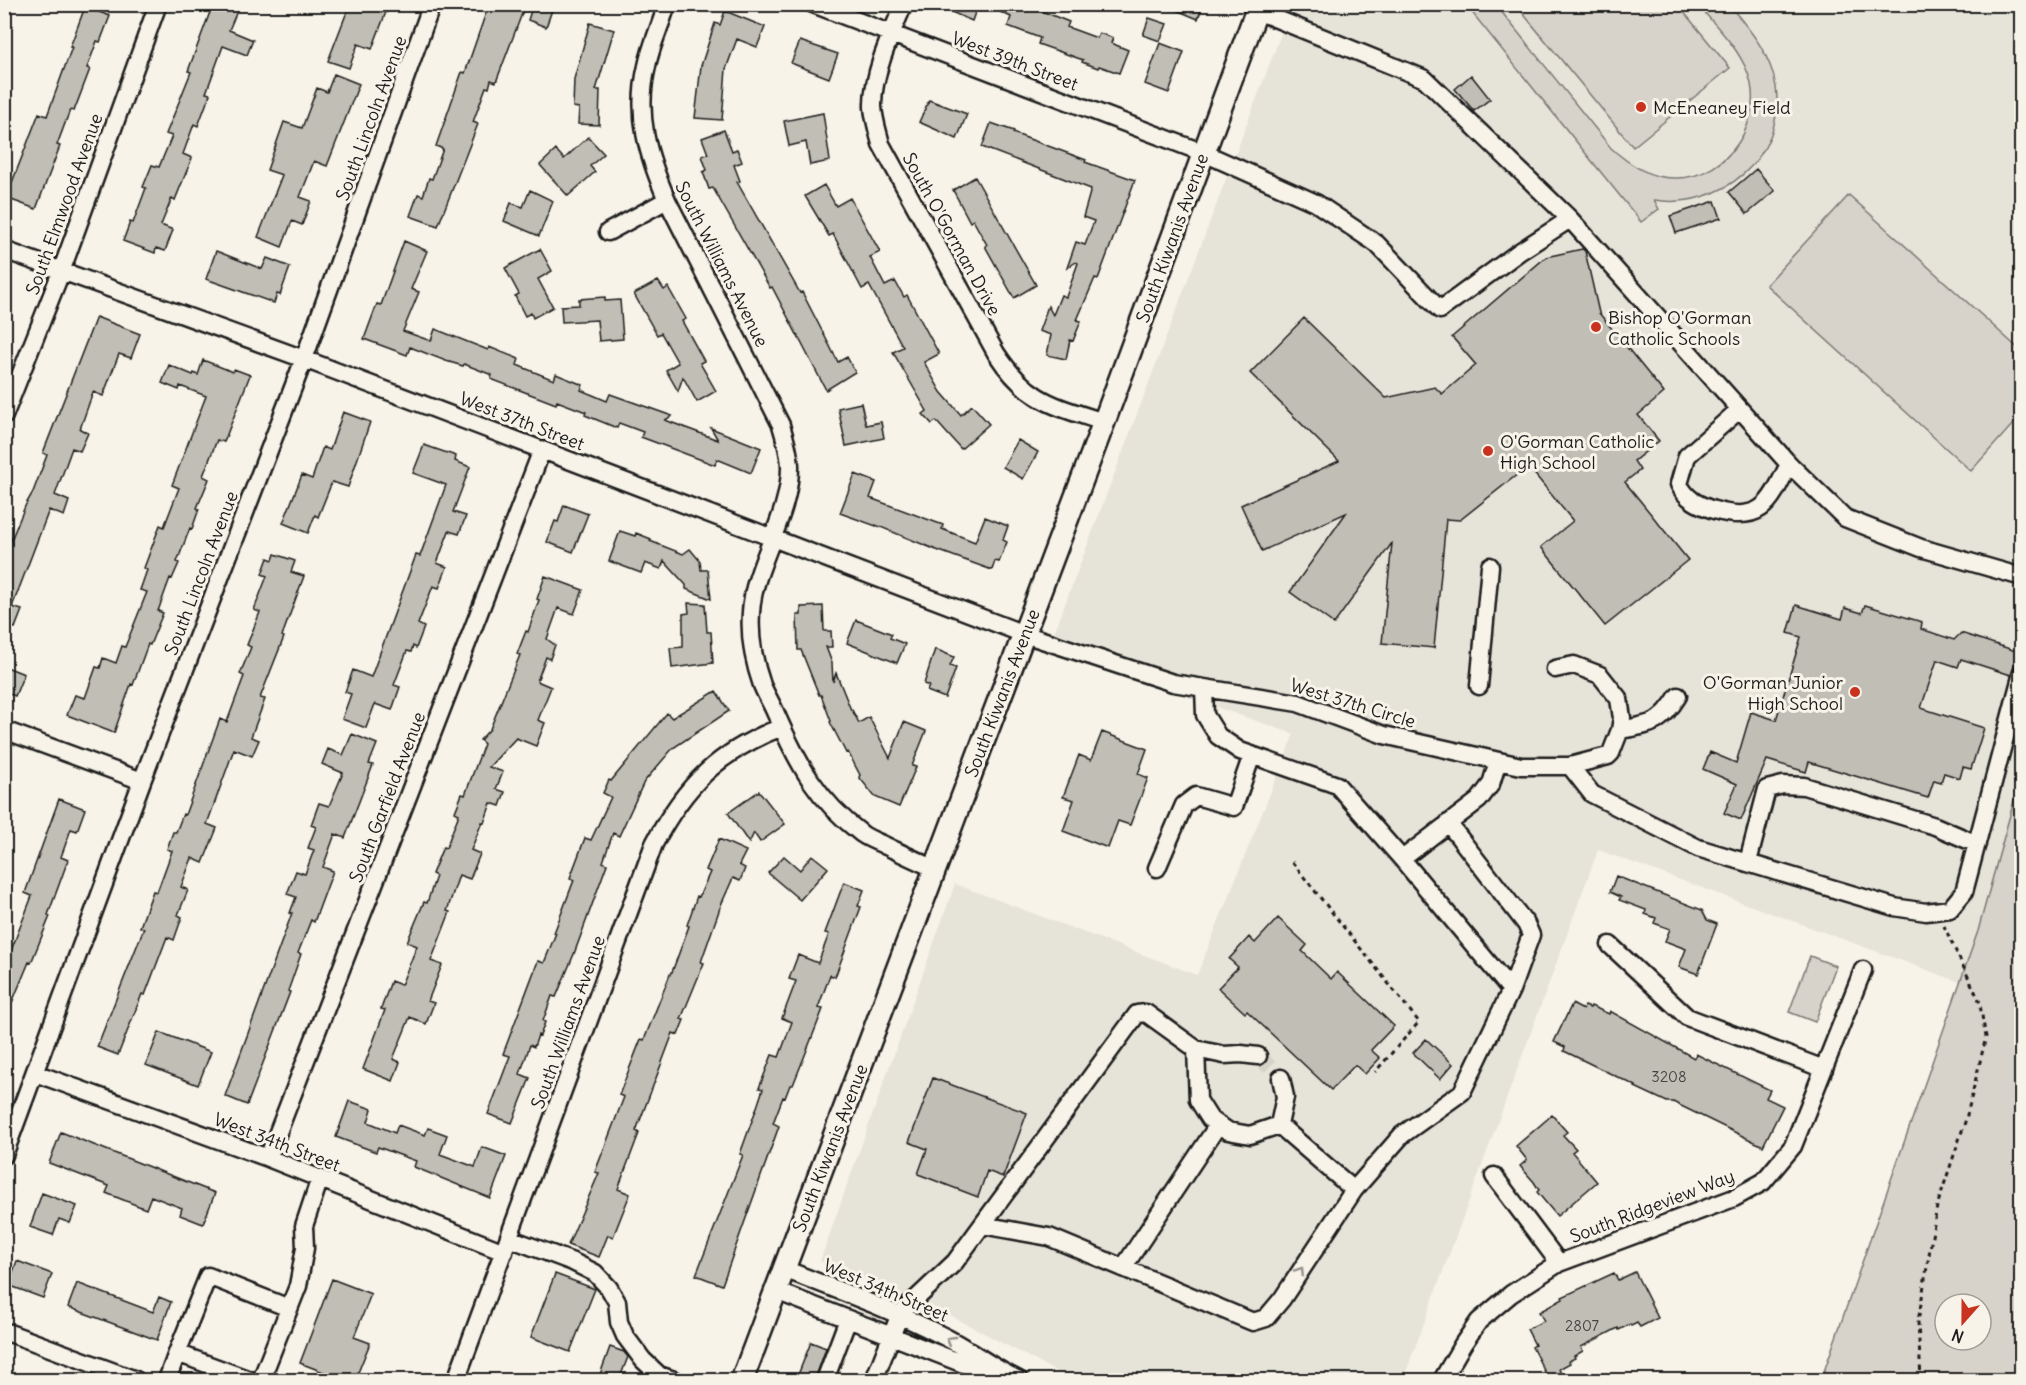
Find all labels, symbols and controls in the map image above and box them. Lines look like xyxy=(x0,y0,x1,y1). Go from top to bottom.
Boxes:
street label: West 39th Street xyxy=(949,26,1081,96)
street label: South Lincoln Avenue xyxy=(330,32,412,204)
place label: McEneaney Field xyxy=(1653,96,1791,119)
marker: McEneaney Field xyxy=(1634,100,1648,114)
street label: South Elmwood Avenue xyxy=(20,110,108,298)
street label: South O'Gorman Drive xyxy=(898,149,1006,319)
street label: South Kiwanis Avenue xyxy=(1131,150,1213,326)
street label: South Williams Avenue xyxy=(670,177,774,351)
place label: Bishop O'Gorman Catholic Schools xyxy=(1608,306,1751,350)
marker: Bishop O'Gorman Catholic Schools xyxy=(1589,320,1603,334)
street label: West 37th Street xyxy=(456,387,588,455)
place label: O'Gorman Catholic High School xyxy=(1500,430,1654,474)
marker: O'Gorman Catholic High School xyxy=(1481,444,1495,458)
street label: South Lincoln Avenue xyxy=(159,488,243,658)
street label: South Kiwanis Avenue xyxy=(959,606,1045,780)
place label: O'Gorman Junior High School xyxy=(1703,671,1844,715)
street label: West 37th Circle xyxy=(1288,673,1418,733)
marker: O'Gorman Junior High School xyxy=(1848,685,1862,699)
street label: South Garfield Avenue xyxy=(344,708,430,886)
street label: South Williams Avenue xyxy=(526,932,610,1112)
street label: South Kiwanis Avenue xyxy=(787,1061,873,1235)
house number: 3208 xyxy=(1651,1067,1687,1086)
street label: West 34th Street xyxy=(211,1107,343,1177)
street label: South Ridgeview Way xyxy=(1567,1164,1737,1248)
street label: West 34th Street xyxy=(820,1253,952,1327)
one-way arrow xyxy=(1293,1267,1304,1278)
north arrow xyxy=(1933,1292,1993,1352)
house number: 2807 xyxy=(1565,1316,1599,1335)
text: N xyxy=(1949,1325,1966,1347)
one-way arrow xyxy=(946,1336,956,1348)

